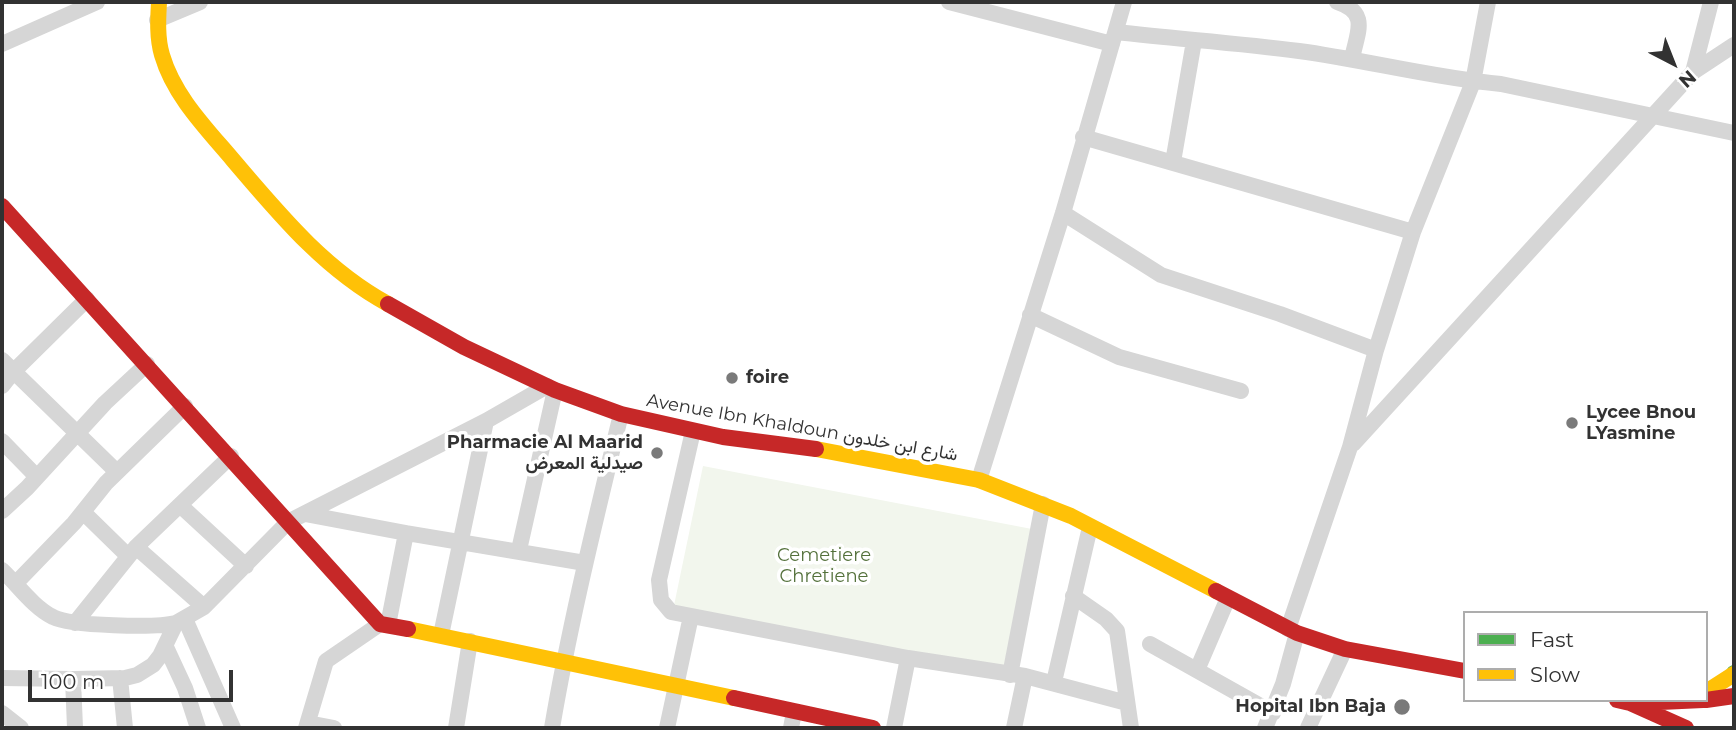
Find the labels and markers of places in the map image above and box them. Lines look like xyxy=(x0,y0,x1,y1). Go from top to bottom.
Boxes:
place label: foire xyxy=(746,367,789,389)
marker: foire xyxy=(724,370,740,386)
place label: Lycee Bnou LYasmine xyxy=(1586,402,1696,444)
marker: Lycee Bnou LYasmine xyxy=(1564,415,1580,431)
place label: Pharmacie Al Maarid صيدلية المعرض xyxy=(447,432,643,474)
marker: Pharmacie Al Maarid صيدلية المعرض xyxy=(649,445,665,461)
place label: Hopital Ibn Baja xyxy=(1235,696,1386,718)
marker: Hopital Ibn Baja xyxy=(1392,697,1412,717)

